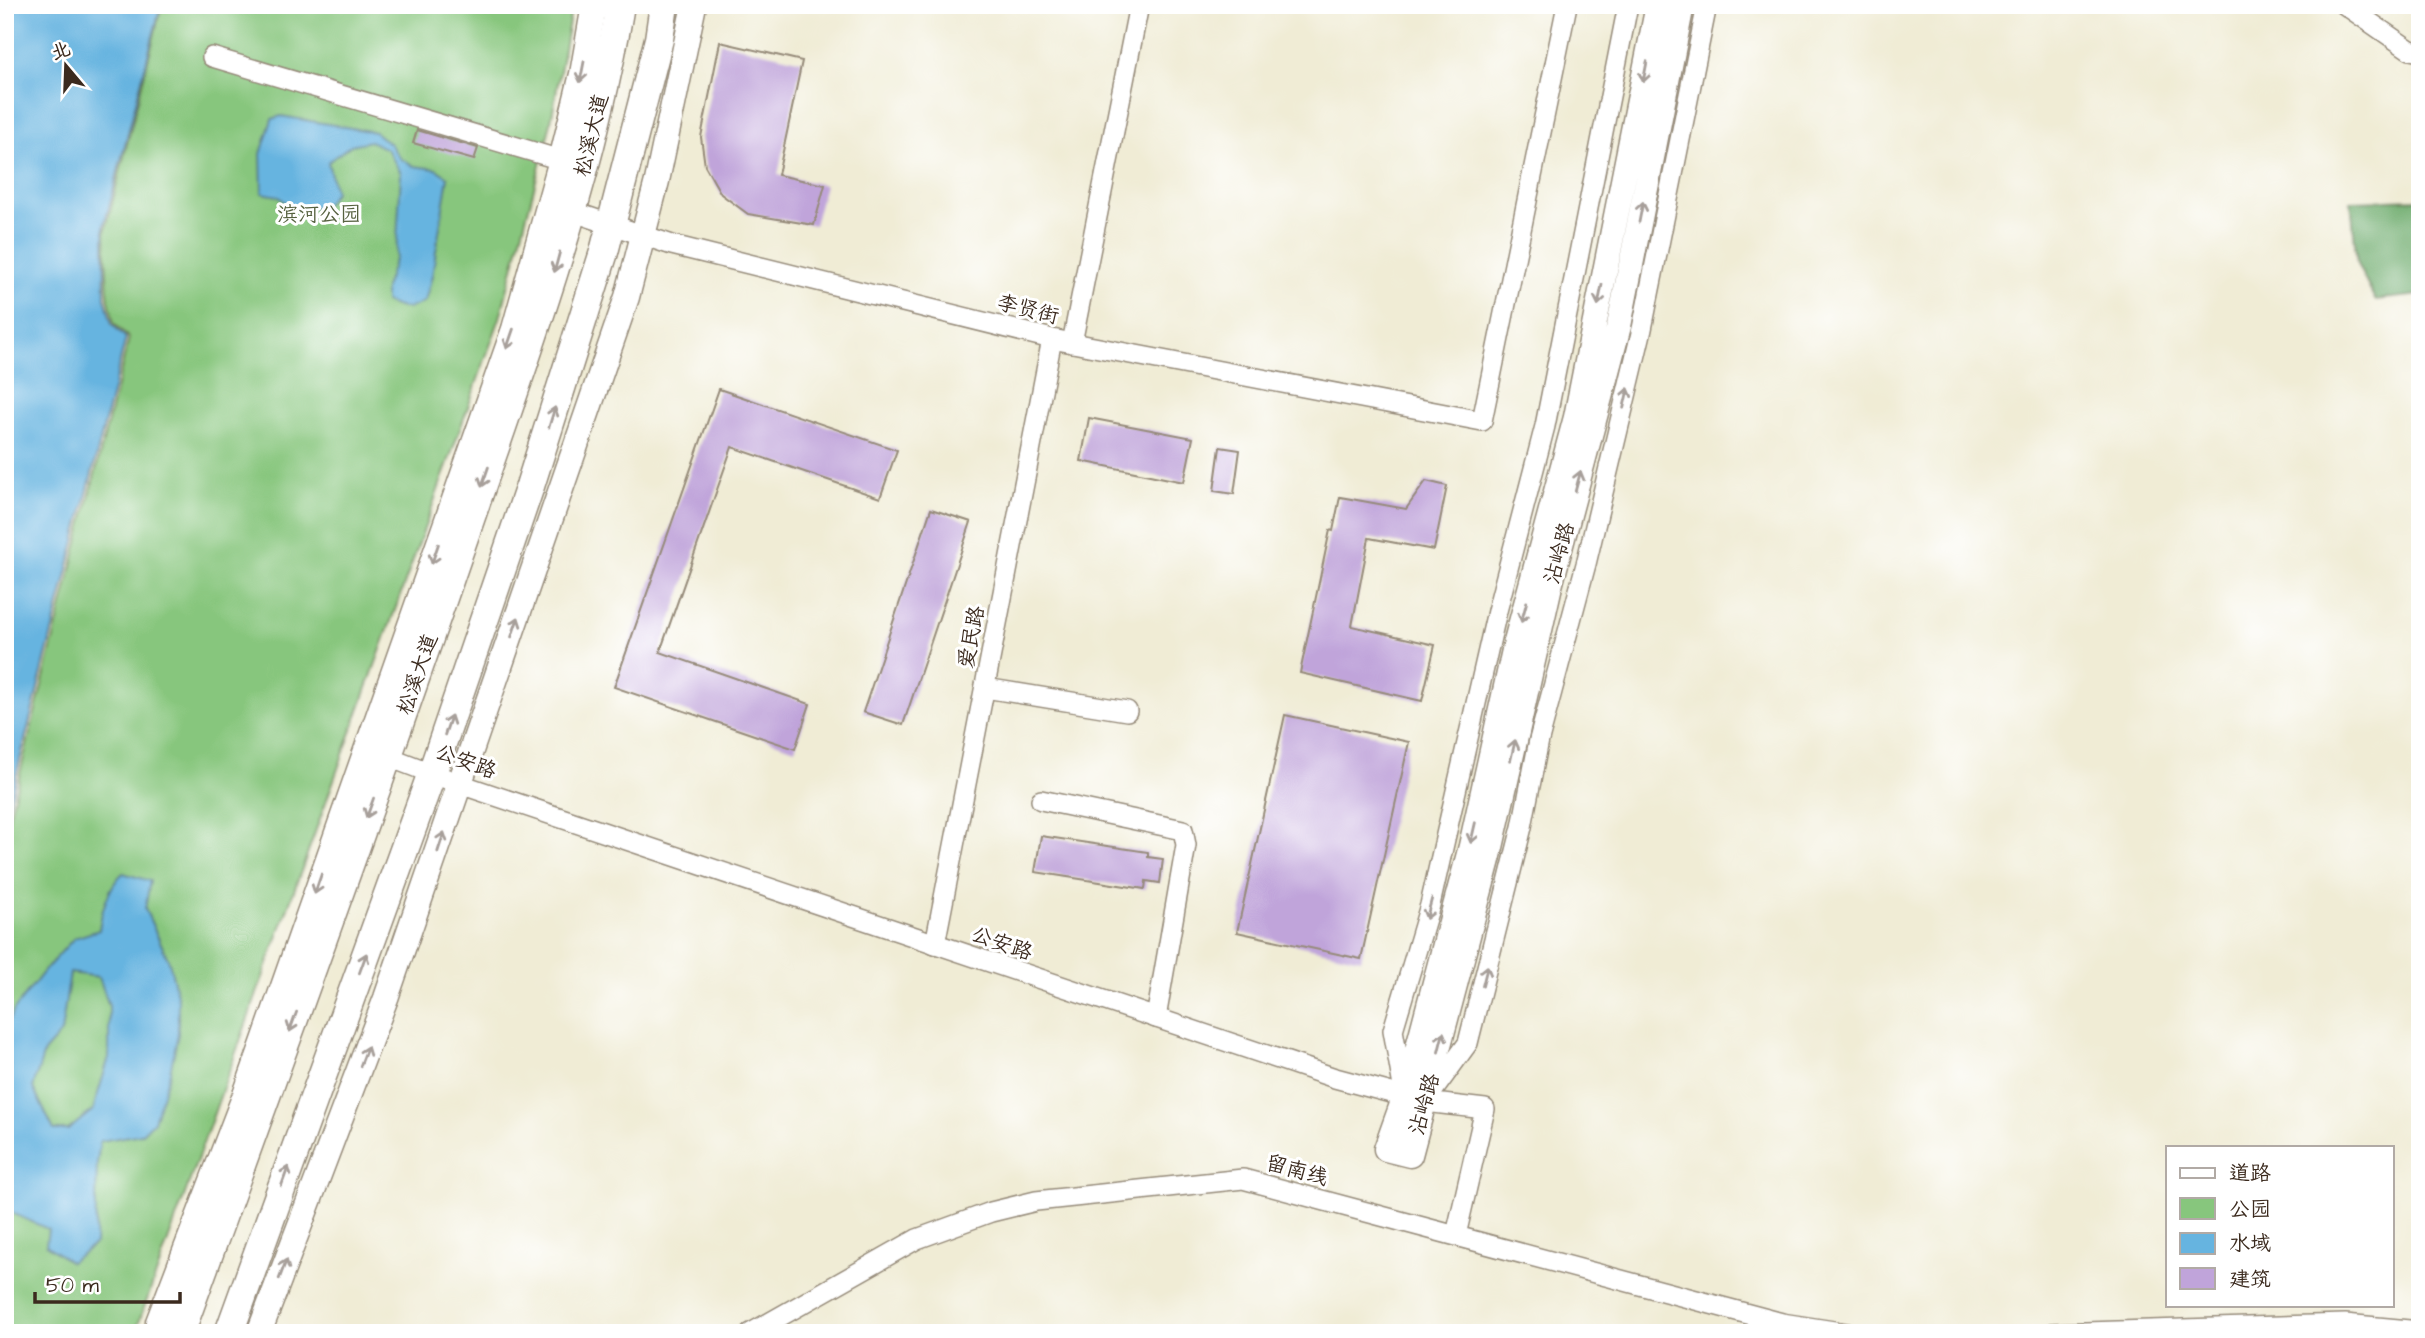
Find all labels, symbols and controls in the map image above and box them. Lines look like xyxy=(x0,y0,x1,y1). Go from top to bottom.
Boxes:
north arrow xyxy=(32,32,102,102)
text: 北 xyxy=(48,35,74,67)
one-way arrow xyxy=(575,60,589,83)
one-way arrow xyxy=(1638,60,1651,83)
street label: 松溪大道 xyxy=(567,91,616,179)
park label: 滨河公园 xyxy=(277,200,361,229)
one-way arrow xyxy=(1635,201,1649,224)
one-way arrow xyxy=(550,250,563,273)
one-way arrow xyxy=(1593,283,1607,306)
street label: 李贤街 xyxy=(994,288,1062,331)
one-way arrow xyxy=(503,328,515,350)
one-way arrow xyxy=(1620,387,1633,410)
one-way arrow xyxy=(546,406,559,428)
one-way arrow xyxy=(478,466,490,488)
one-way arrow xyxy=(1572,471,1585,493)
street label: 沾岭路 xyxy=(1537,519,1582,587)
one-way arrow xyxy=(428,542,440,564)
one-way arrow xyxy=(1517,600,1530,623)
street label: 爱民路 xyxy=(951,603,992,671)
one-way arrow xyxy=(509,616,522,638)
street label: 松溪大道 xyxy=(390,630,445,719)
one-way arrow xyxy=(443,715,455,737)
street label: 公安路 xyxy=(431,737,500,786)
one-way arrow xyxy=(1506,739,1520,762)
one-way arrow xyxy=(363,797,376,819)
one-way arrow xyxy=(1466,821,1480,844)
one-way arrow xyxy=(436,832,448,854)
one-way arrow xyxy=(311,873,324,895)
one-way arrow xyxy=(1421,898,1434,920)
street label: 公安路 xyxy=(967,920,1036,967)
one-way arrow xyxy=(358,952,370,974)
one-way arrow xyxy=(1479,965,1492,987)
one-way arrow xyxy=(285,1011,298,1032)
one-way arrow xyxy=(1435,1031,1448,1054)
one-way arrow xyxy=(358,1046,371,1068)
street label: 沾岭路 xyxy=(1402,1070,1447,1138)
legend xyxy=(2166,1146,2394,1306)
street label: 留南线 xyxy=(1263,1148,1331,1193)
text: 道路 xyxy=(2229,1159,2271,1188)
one-way arrow xyxy=(280,1166,292,1188)
text: 公园 xyxy=(2229,1195,2271,1224)
text: 水域 xyxy=(2229,1229,2271,1258)
one-way arrow xyxy=(277,1258,290,1280)
scale bar xyxy=(35,1261,180,1305)
text: 建筑 xyxy=(2229,1265,2271,1294)
text: 50 m xyxy=(46,1271,100,1300)

